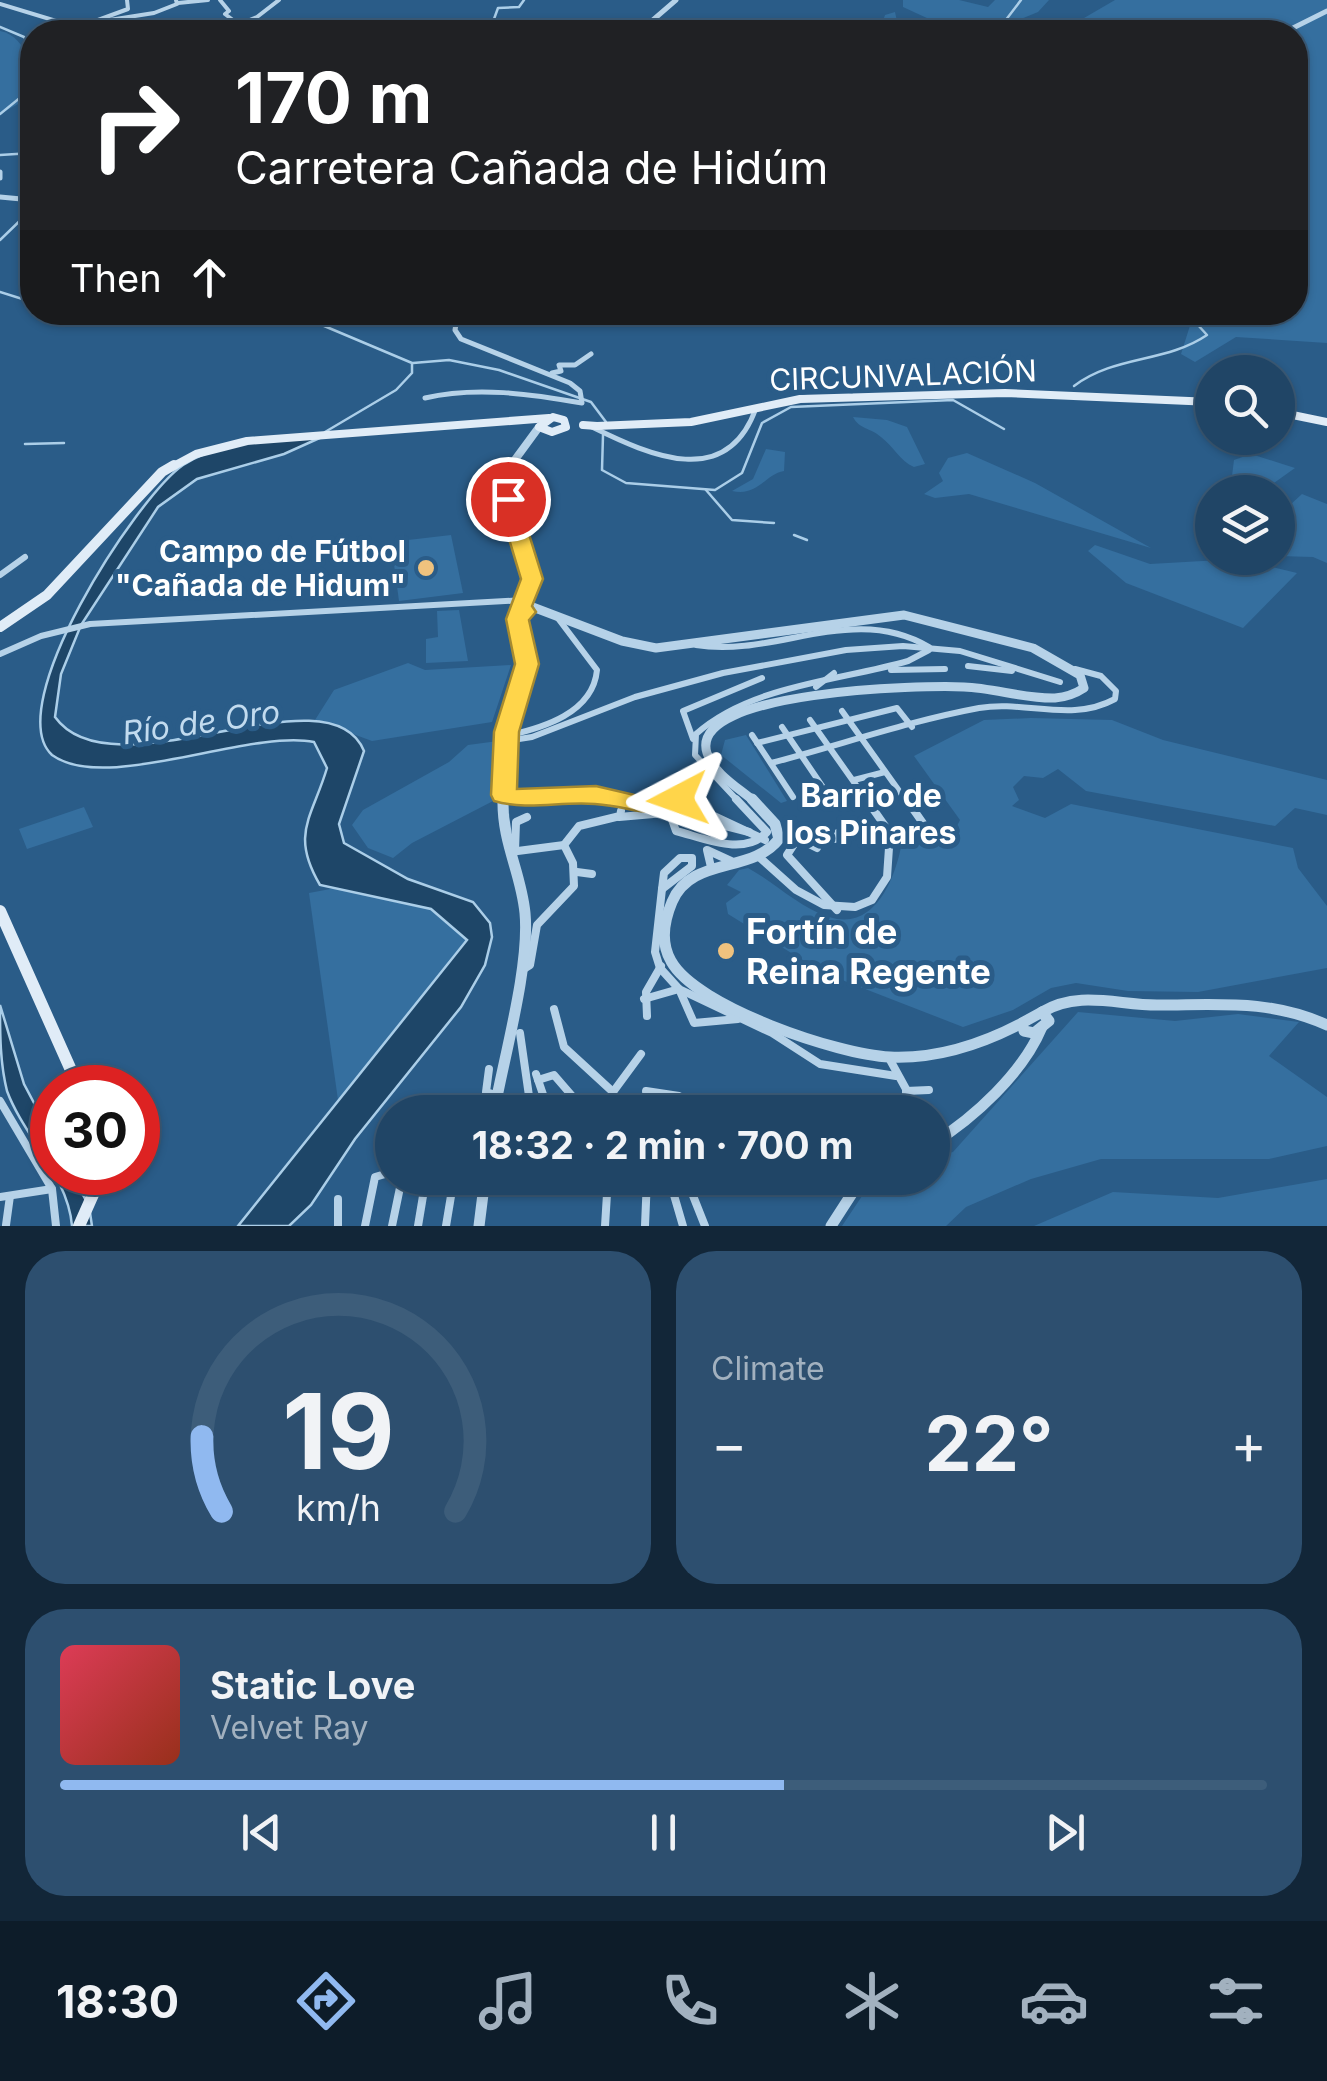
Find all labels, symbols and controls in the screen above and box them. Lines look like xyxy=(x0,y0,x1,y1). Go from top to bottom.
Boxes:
text: 170 m xyxy=(235,55,432,140)
icon: right xyxy=(70,60,200,190)
text: Carretera Cañada de Hidúm xyxy=(235,140,828,195)
icon: ahead xyxy=(182,250,237,305)
text: Then xyxy=(70,255,162,301)
street label: CIRCUNVALACIÓN xyxy=(769,352,1037,398)
map controls xyxy=(1195,355,1295,575)
button: search xyxy=(1195,355,1295,455)
pin xyxy=(466,457,551,542)
icon: arrive xyxy=(481,472,536,527)
button: layers xyxy=(1195,475,1295,575)
place label: Campo de Fútbol "Cañada de Hidum" xyxy=(115,533,406,603)
marker: Campo de Fútbol "Cañada de Hidum" xyxy=(415,557,437,579)
water label: Río de Oro xyxy=(120,692,282,752)
position arrow xyxy=(626,747,730,851)
district label: Barrio de los Pinares xyxy=(786,776,956,852)
place label: Fortín de Reina Regente xyxy=(746,910,991,992)
marker: Fortín de Reina Regente xyxy=(715,940,737,962)
speed limit sign: 30 xyxy=(30,1065,160,1195)
text: 18:32 · 2 min · 700 m xyxy=(472,1122,853,1168)
text: Climate xyxy=(711,1349,825,1388)
text: 19 xyxy=(282,1368,394,1494)
text: 22° xyxy=(925,1398,1053,1489)
text: − xyxy=(711,1411,747,1477)
text: + xyxy=(1231,1411,1267,1477)
text: km/h xyxy=(296,1486,380,1530)
text: Static Love xyxy=(210,1662,415,1708)
text: Velvet Ray xyxy=(210,1708,368,1747)
icon: previous xyxy=(234,1805,289,1860)
icon: pause xyxy=(636,1805,691,1860)
icon: next xyxy=(1038,1805,1093,1860)
icon: directions xyxy=(291,1966,361,2036)
icon: music xyxy=(473,1966,543,2036)
icon: phone xyxy=(655,1966,725,2036)
icon: climate xyxy=(837,1966,907,2036)
icon: car xyxy=(1019,1966,1089,2036)
icon: filters xyxy=(1201,1966,1271,2036)
text: 18:30 xyxy=(56,1974,179,2029)

